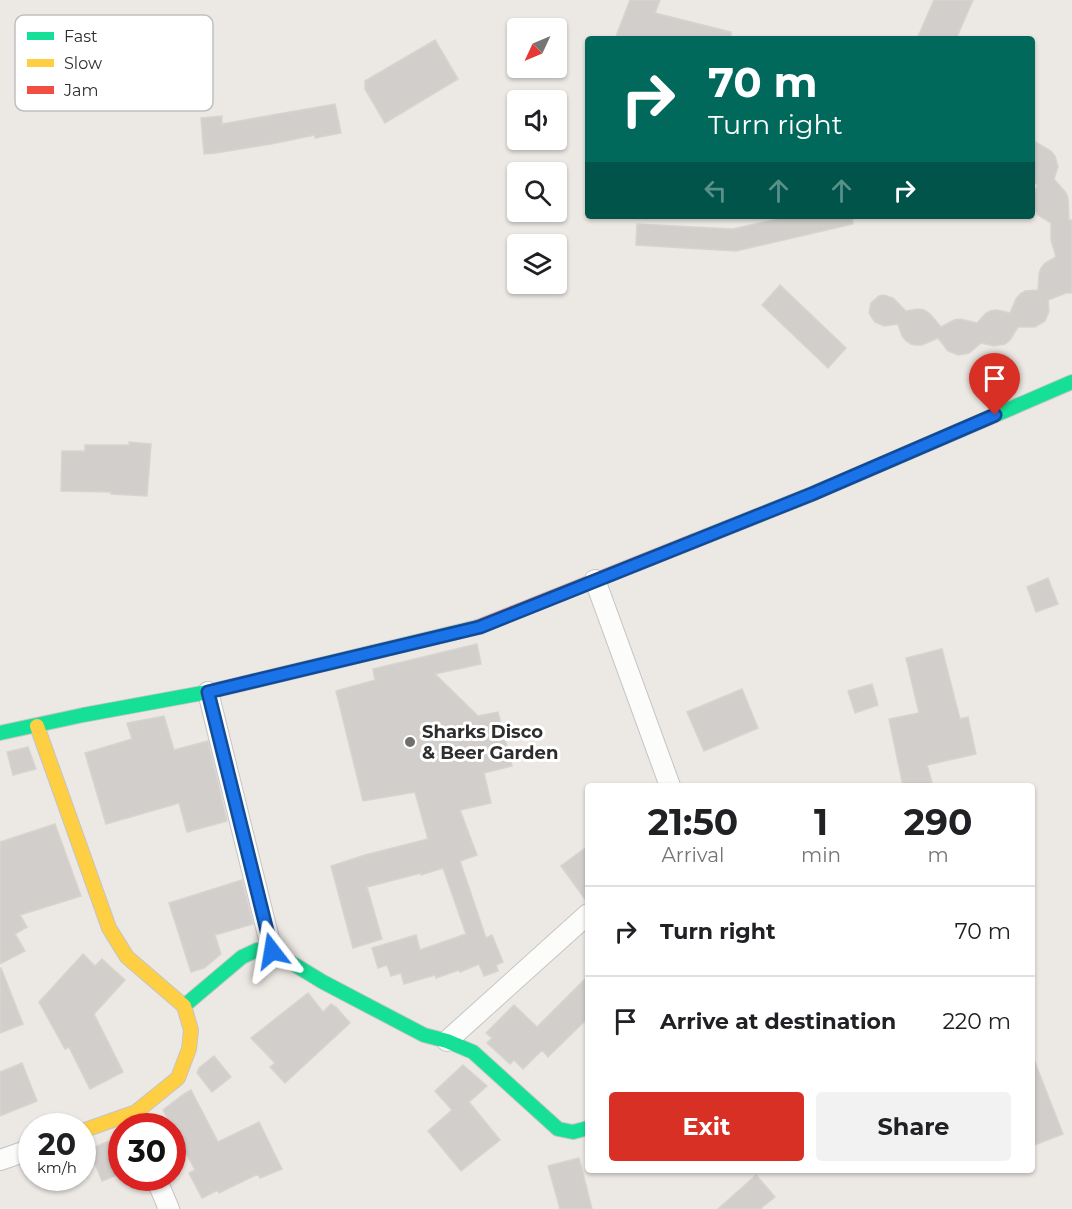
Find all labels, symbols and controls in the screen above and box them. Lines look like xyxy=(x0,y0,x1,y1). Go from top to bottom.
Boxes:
legend xyxy=(15,15,213,111)
north arrow xyxy=(507,18,567,78)
map controls xyxy=(507,18,567,294)
text: Fast xyxy=(64,27,98,46)
text: Slow xyxy=(64,54,102,73)
text: 70 m xyxy=(708,56,818,108)
icon: right xyxy=(609,60,687,138)
text: Jam xyxy=(63,81,98,100)
button: sound xyxy=(507,90,567,150)
text: Turn right xyxy=(708,108,843,141)
button: search xyxy=(507,162,567,222)
icon: left xyxy=(699,174,732,207)
icon: ahead xyxy=(762,174,795,207)
icon: ahead xyxy=(825,174,858,207)
icon: right xyxy=(888,174,921,207)
button: layers xyxy=(507,234,567,294)
pin xyxy=(969,353,1020,415)
icon: arrive xyxy=(978,362,1011,395)
place label: Sharks Disco & Beer Garden xyxy=(422,721,558,764)
marker: Sharks Disco & Beer Garden xyxy=(403,735,417,749)
text: 21:50 xyxy=(648,800,738,844)
text: 1 xyxy=(814,800,828,844)
text: 290 xyxy=(904,800,972,844)
text: Arrival xyxy=(661,843,725,867)
text: min xyxy=(801,843,841,867)
text: m xyxy=(927,843,949,867)
icon: right xyxy=(609,915,642,948)
text: Turn right xyxy=(660,918,775,945)
text: 70 m xyxy=(955,918,1011,945)
position arrow xyxy=(240,919,304,983)
icon: arrive xyxy=(609,1005,642,1038)
text: Arrive at destination xyxy=(660,1008,896,1035)
text: 220 m xyxy=(942,1008,1011,1035)
button: Exit xyxy=(609,1092,804,1161)
button: Share xyxy=(816,1092,1011,1161)
speed limit sign: 30 xyxy=(108,1113,186,1191)
text: 20 xyxy=(38,1126,76,1163)
text: km/h xyxy=(37,1158,77,1177)

